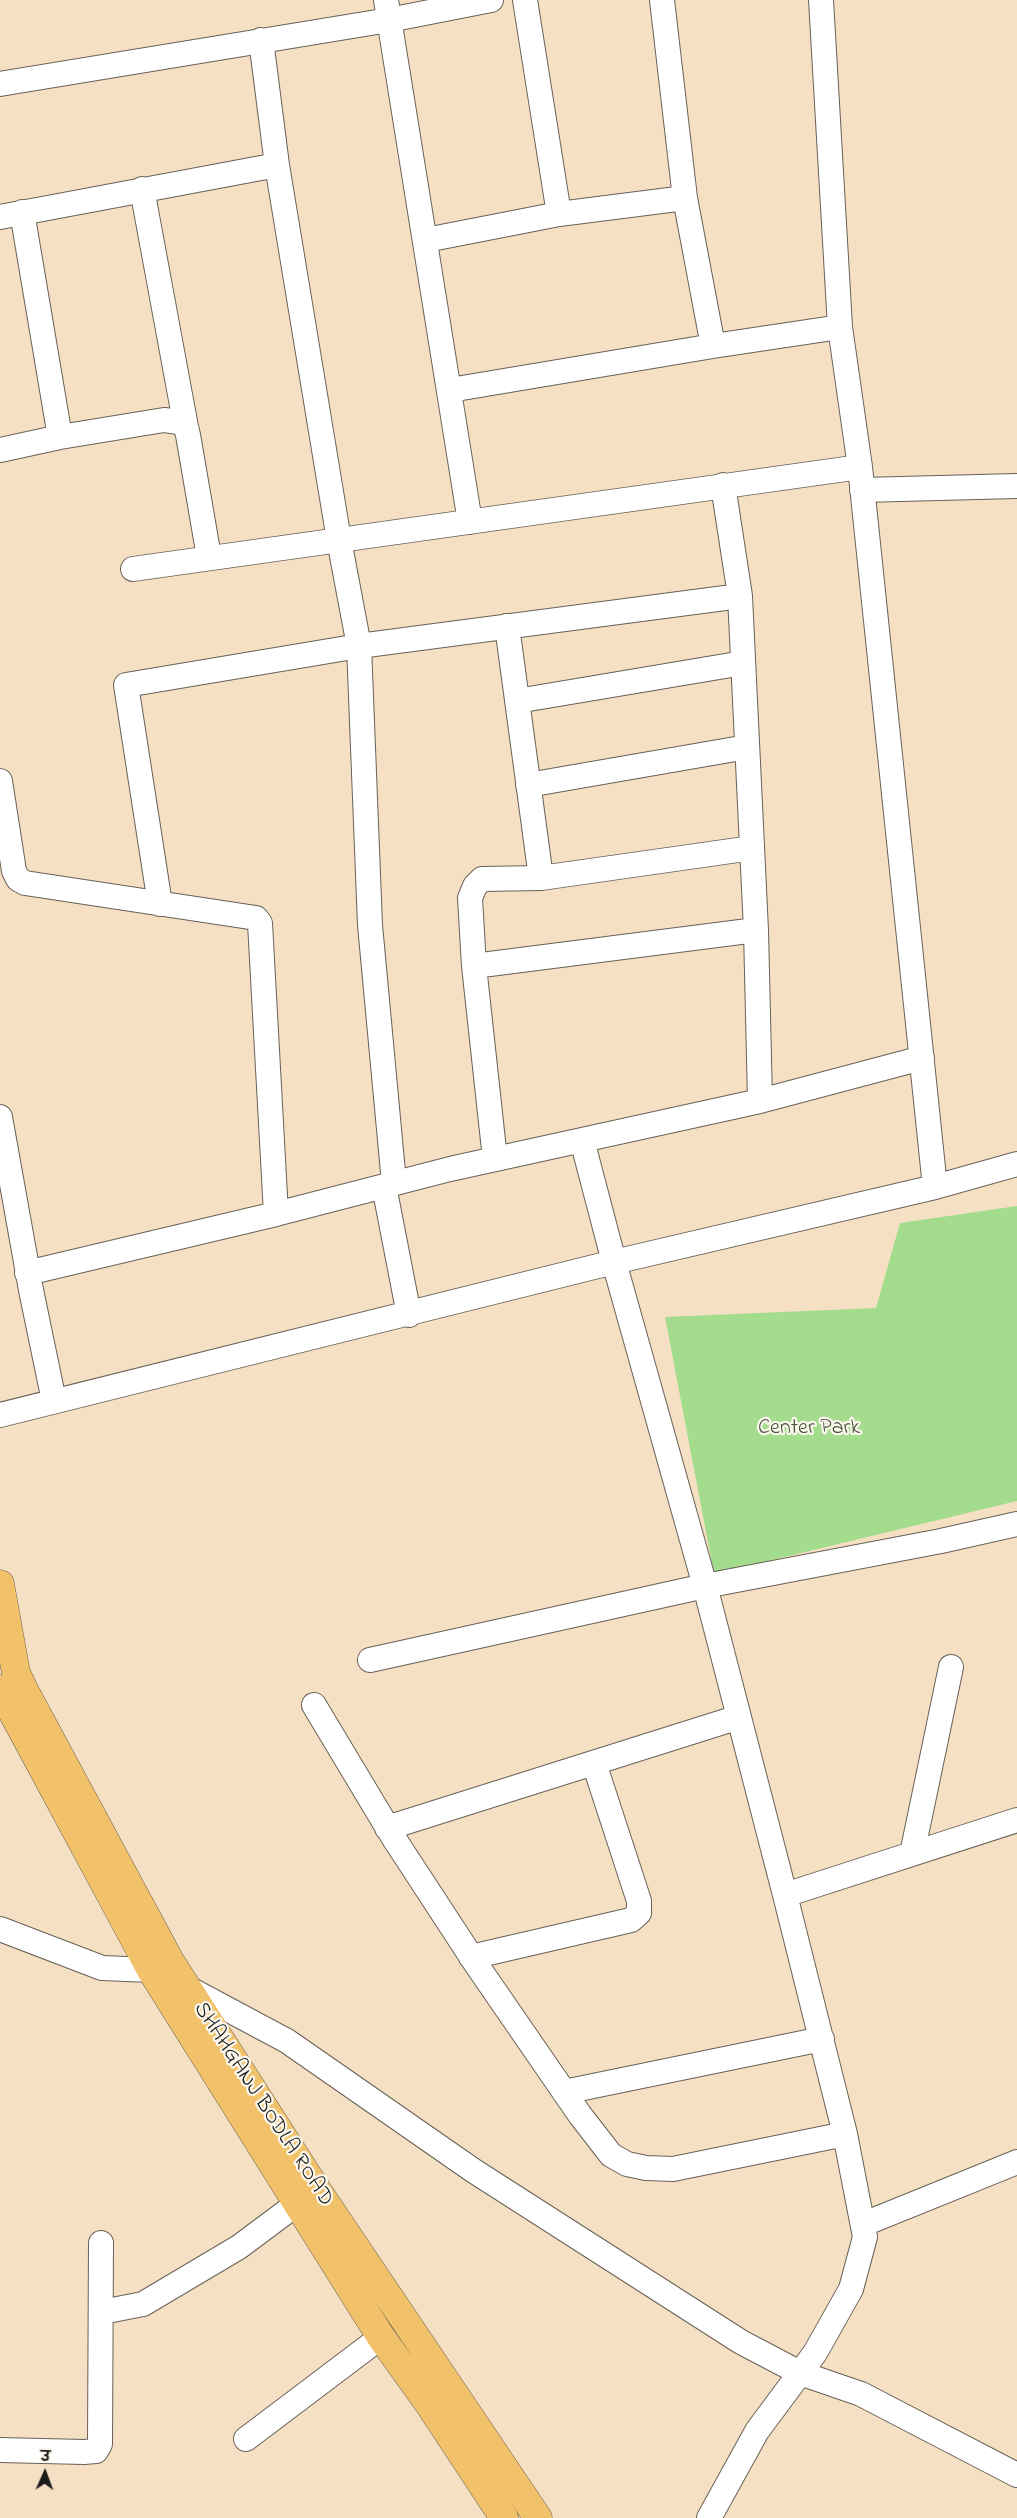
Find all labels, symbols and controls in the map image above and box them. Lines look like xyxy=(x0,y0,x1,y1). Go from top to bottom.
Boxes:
park label: Center Park xyxy=(758,1416,860,1442)
street label: SHAHGANJ BODLA ROAD xyxy=(186,1998,338,2212)
text: उ xyxy=(41,2447,51,2468)
north arrow xyxy=(20,2448,70,2498)

